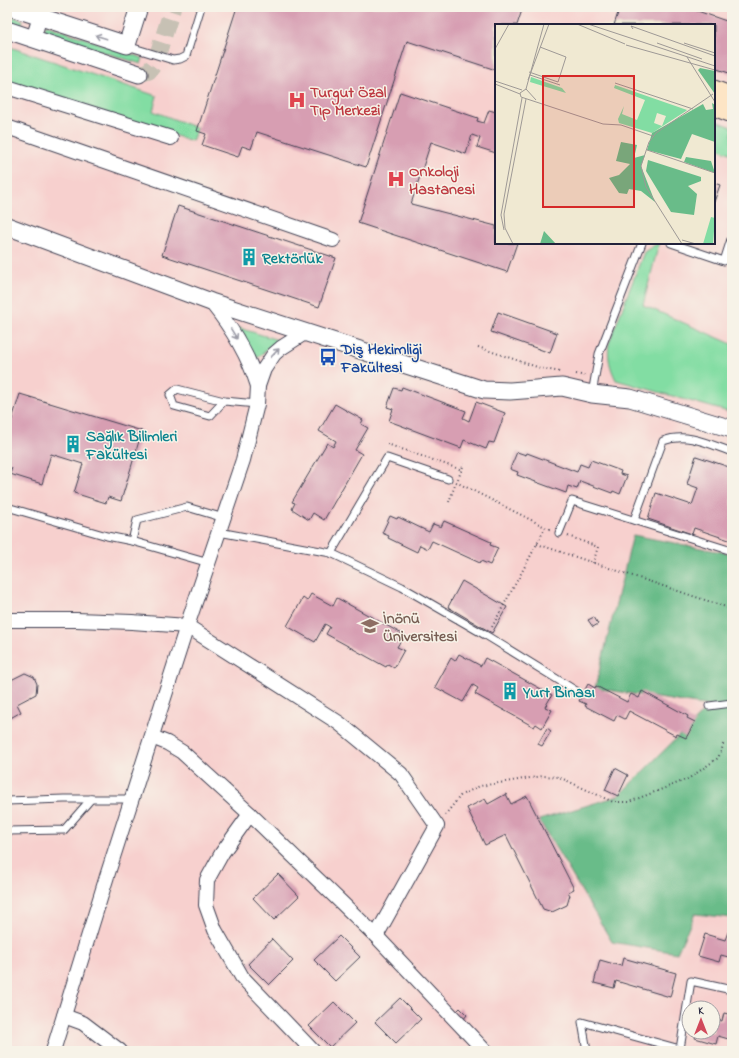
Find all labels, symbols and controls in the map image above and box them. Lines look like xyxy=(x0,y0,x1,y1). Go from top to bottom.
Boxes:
inset map xyxy=(495,24,715,244)
one-way arrow xyxy=(95,33,108,40)
place label: Turgut Özal Tıp Merkezi xyxy=(310,81,387,123)
hospital icon: Turgut Özal Tıp Merkezi xyxy=(287,90,307,110)
place label: Onkoloji Hastanesi xyxy=(409,160,475,202)
hospital icon: Onkoloji Hastanesi xyxy=(386,169,406,189)
building icon: Rektörlük xyxy=(239,247,259,267)
place label: Rektörlük xyxy=(261,247,323,271)
one-way arrow xyxy=(231,328,239,340)
place label: Diş Hekimliği Fakültesi xyxy=(340,338,422,380)
bus stop icon: Diş Hekimliği Fakültesi xyxy=(318,347,338,367)
one-way arrow xyxy=(270,348,280,358)
place label: Sağlık Bilimleri Fakültesi xyxy=(85,425,177,467)
building icon: Sağlık Bilimleri Fakültesi xyxy=(63,434,83,454)
place label: İnönü Üniversitesi xyxy=(383,607,457,649)
school or university icon: İnönü Üniversitesi xyxy=(360,616,380,636)
building icon: Yurt Binası xyxy=(500,681,520,701)
place label: Yurt Binası xyxy=(522,681,595,705)
north arrow xyxy=(681,1000,721,1040)
text: K xyxy=(698,1003,704,1019)

